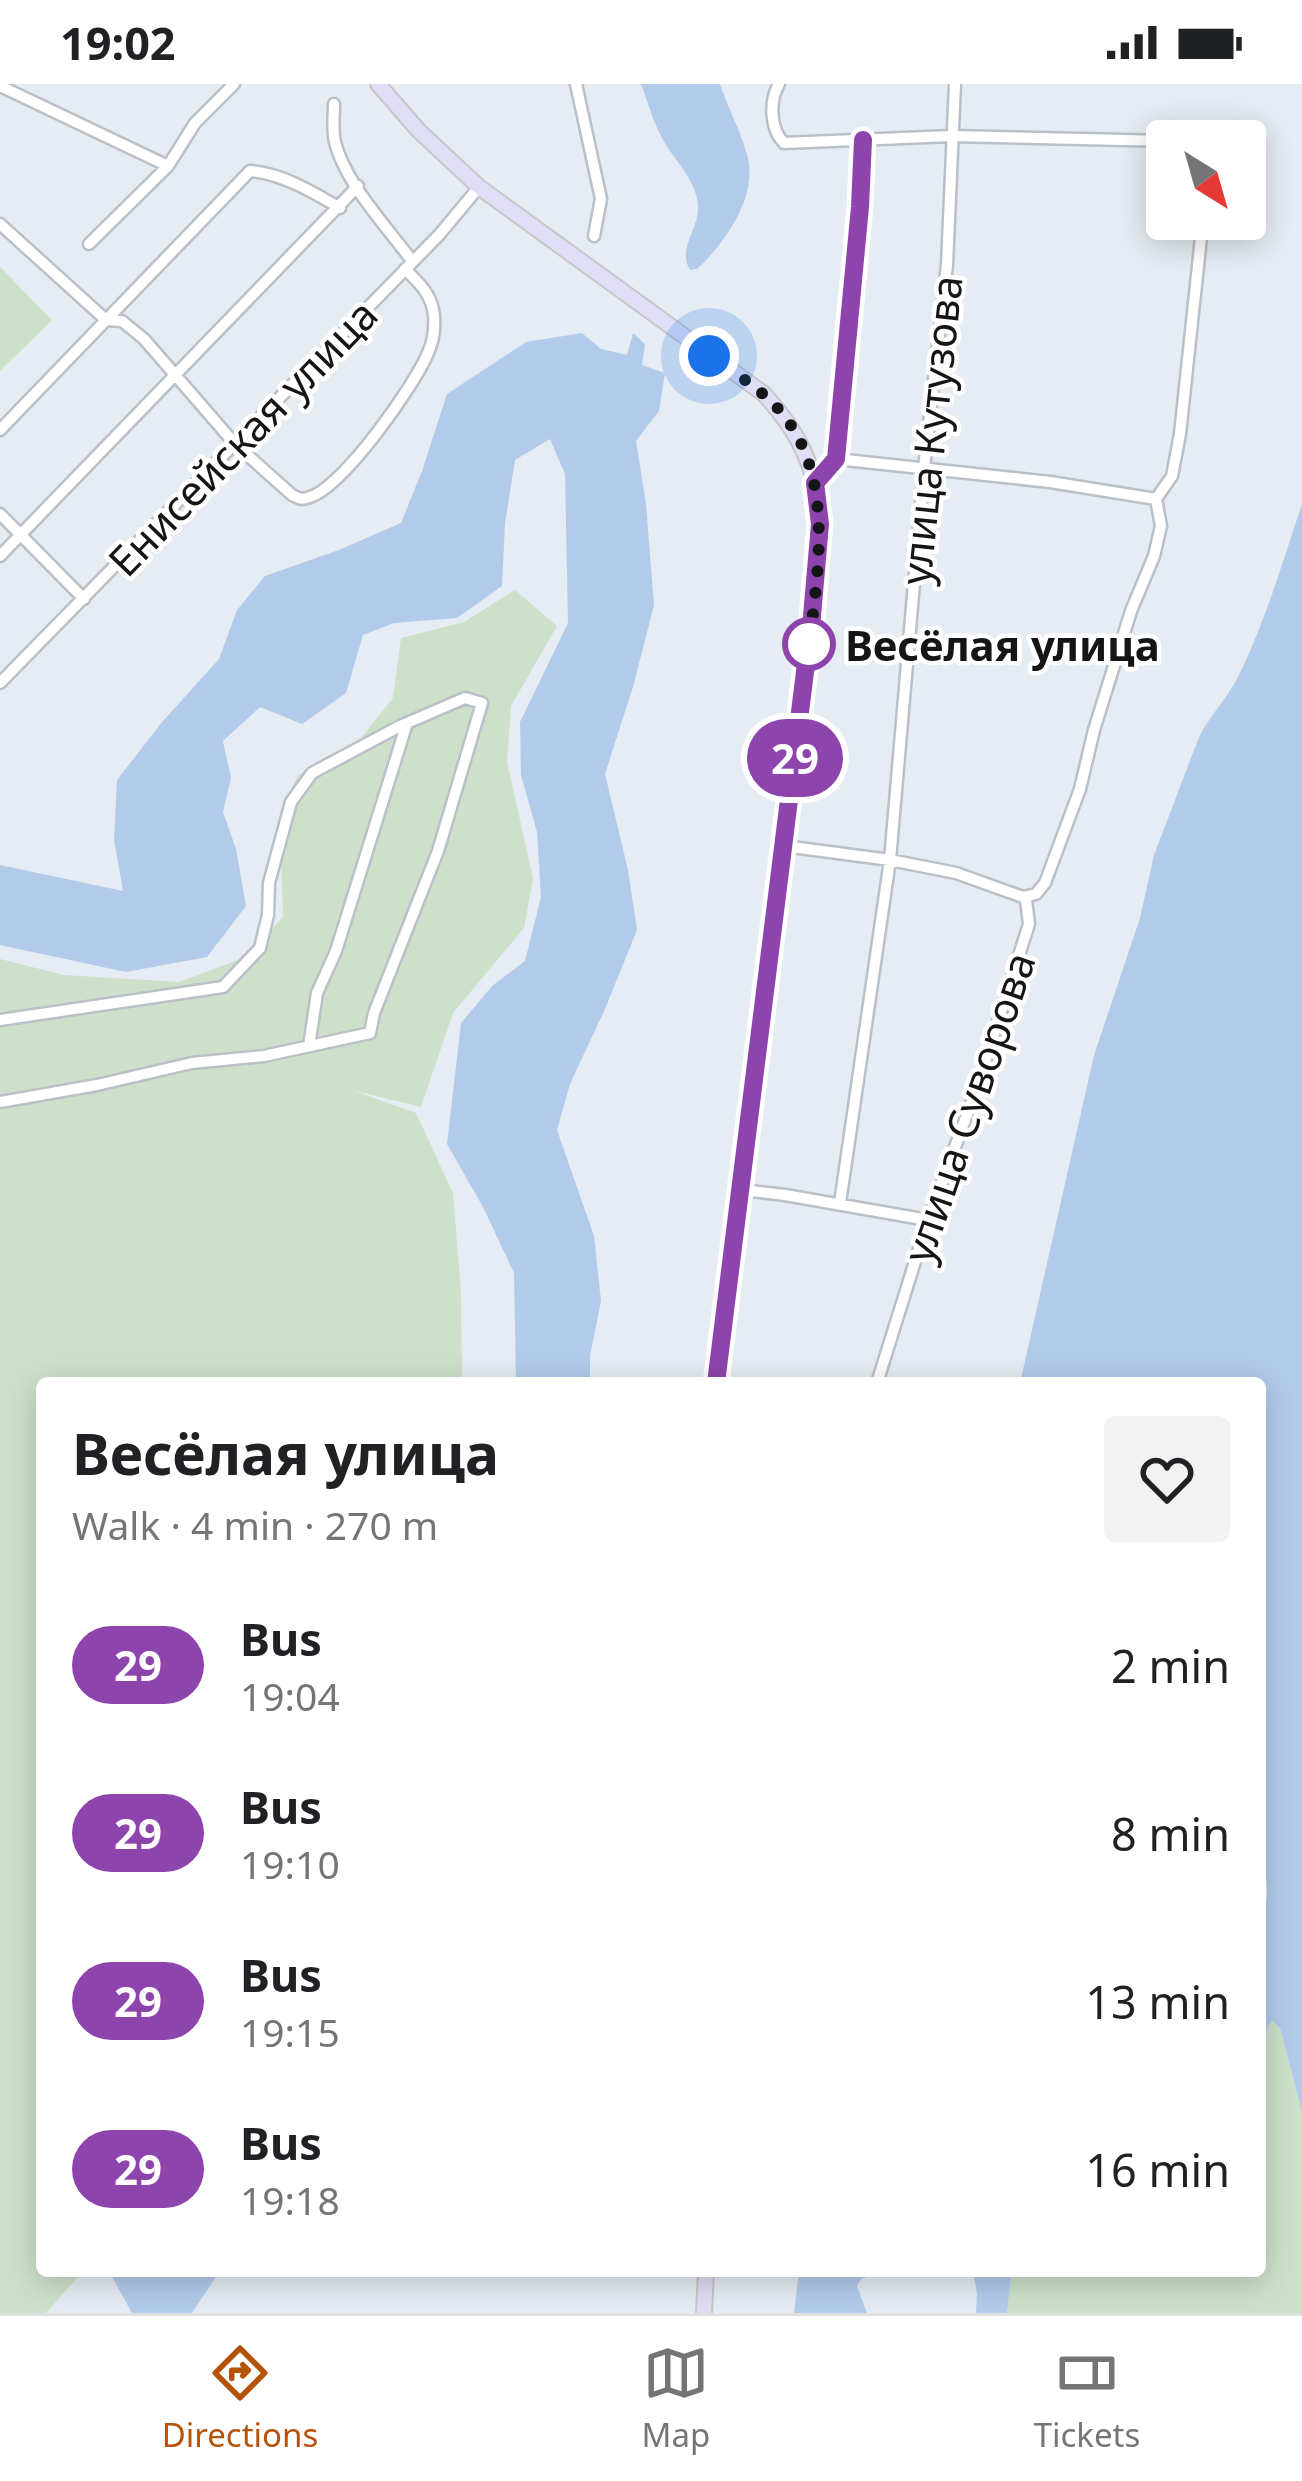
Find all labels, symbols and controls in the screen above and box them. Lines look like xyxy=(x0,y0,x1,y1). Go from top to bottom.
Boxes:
text: 19:02 xyxy=(60,12,176,73)
north arrow xyxy=(1146,120,1266,240)
map controls xyxy=(1146,120,1266,240)
street label: улица Кутузова xyxy=(885,273,975,587)
street label: Енисейская улица xyxy=(95,286,389,588)
your location xyxy=(679,326,739,386)
place label: Весёлая улица xyxy=(845,616,1160,673)
marker: Весёлая улица xyxy=(784,619,834,669)
line badge: 29 xyxy=(741,719,849,797)
text: 29 xyxy=(771,729,819,786)
street label: улица Суворова xyxy=(888,944,1048,1270)
text: Весёлая улица xyxy=(72,1414,499,1492)
button: heart xyxy=(1104,1416,1230,1542)
text: Walk · 4 min · 270 m xyxy=(72,1498,438,1551)
text: Bus xyxy=(240,1608,322,1669)
text: 2 min xyxy=(1111,1635,1230,1696)
text: 29 xyxy=(114,1636,162,1693)
text: 19:04 xyxy=(240,1669,340,1722)
text: Bus xyxy=(240,1776,322,1837)
text: 8 min xyxy=(1111,1803,1230,1864)
text: 29 xyxy=(114,1804,162,1861)
text: 19:10 xyxy=(240,1837,340,1890)
text: Bus xyxy=(240,1944,322,2005)
text: 13 min xyxy=(1085,1971,1230,2032)
text: 29 xyxy=(114,1972,162,2029)
text: 19:15 xyxy=(240,2005,340,2058)
text: Bus xyxy=(240,2112,322,2173)
text: 16 min xyxy=(1085,2139,1230,2200)
text: 29 xyxy=(114,2140,162,2197)
text: 19:18 xyxy=(240,2173,340,2226)
tab: Directions xyxy=(162,2340,318,2457)
tab: Map xyxy=(642,2340,710,2457)
tab: Tickets xyxy=(1034,2340,1140,2457)

